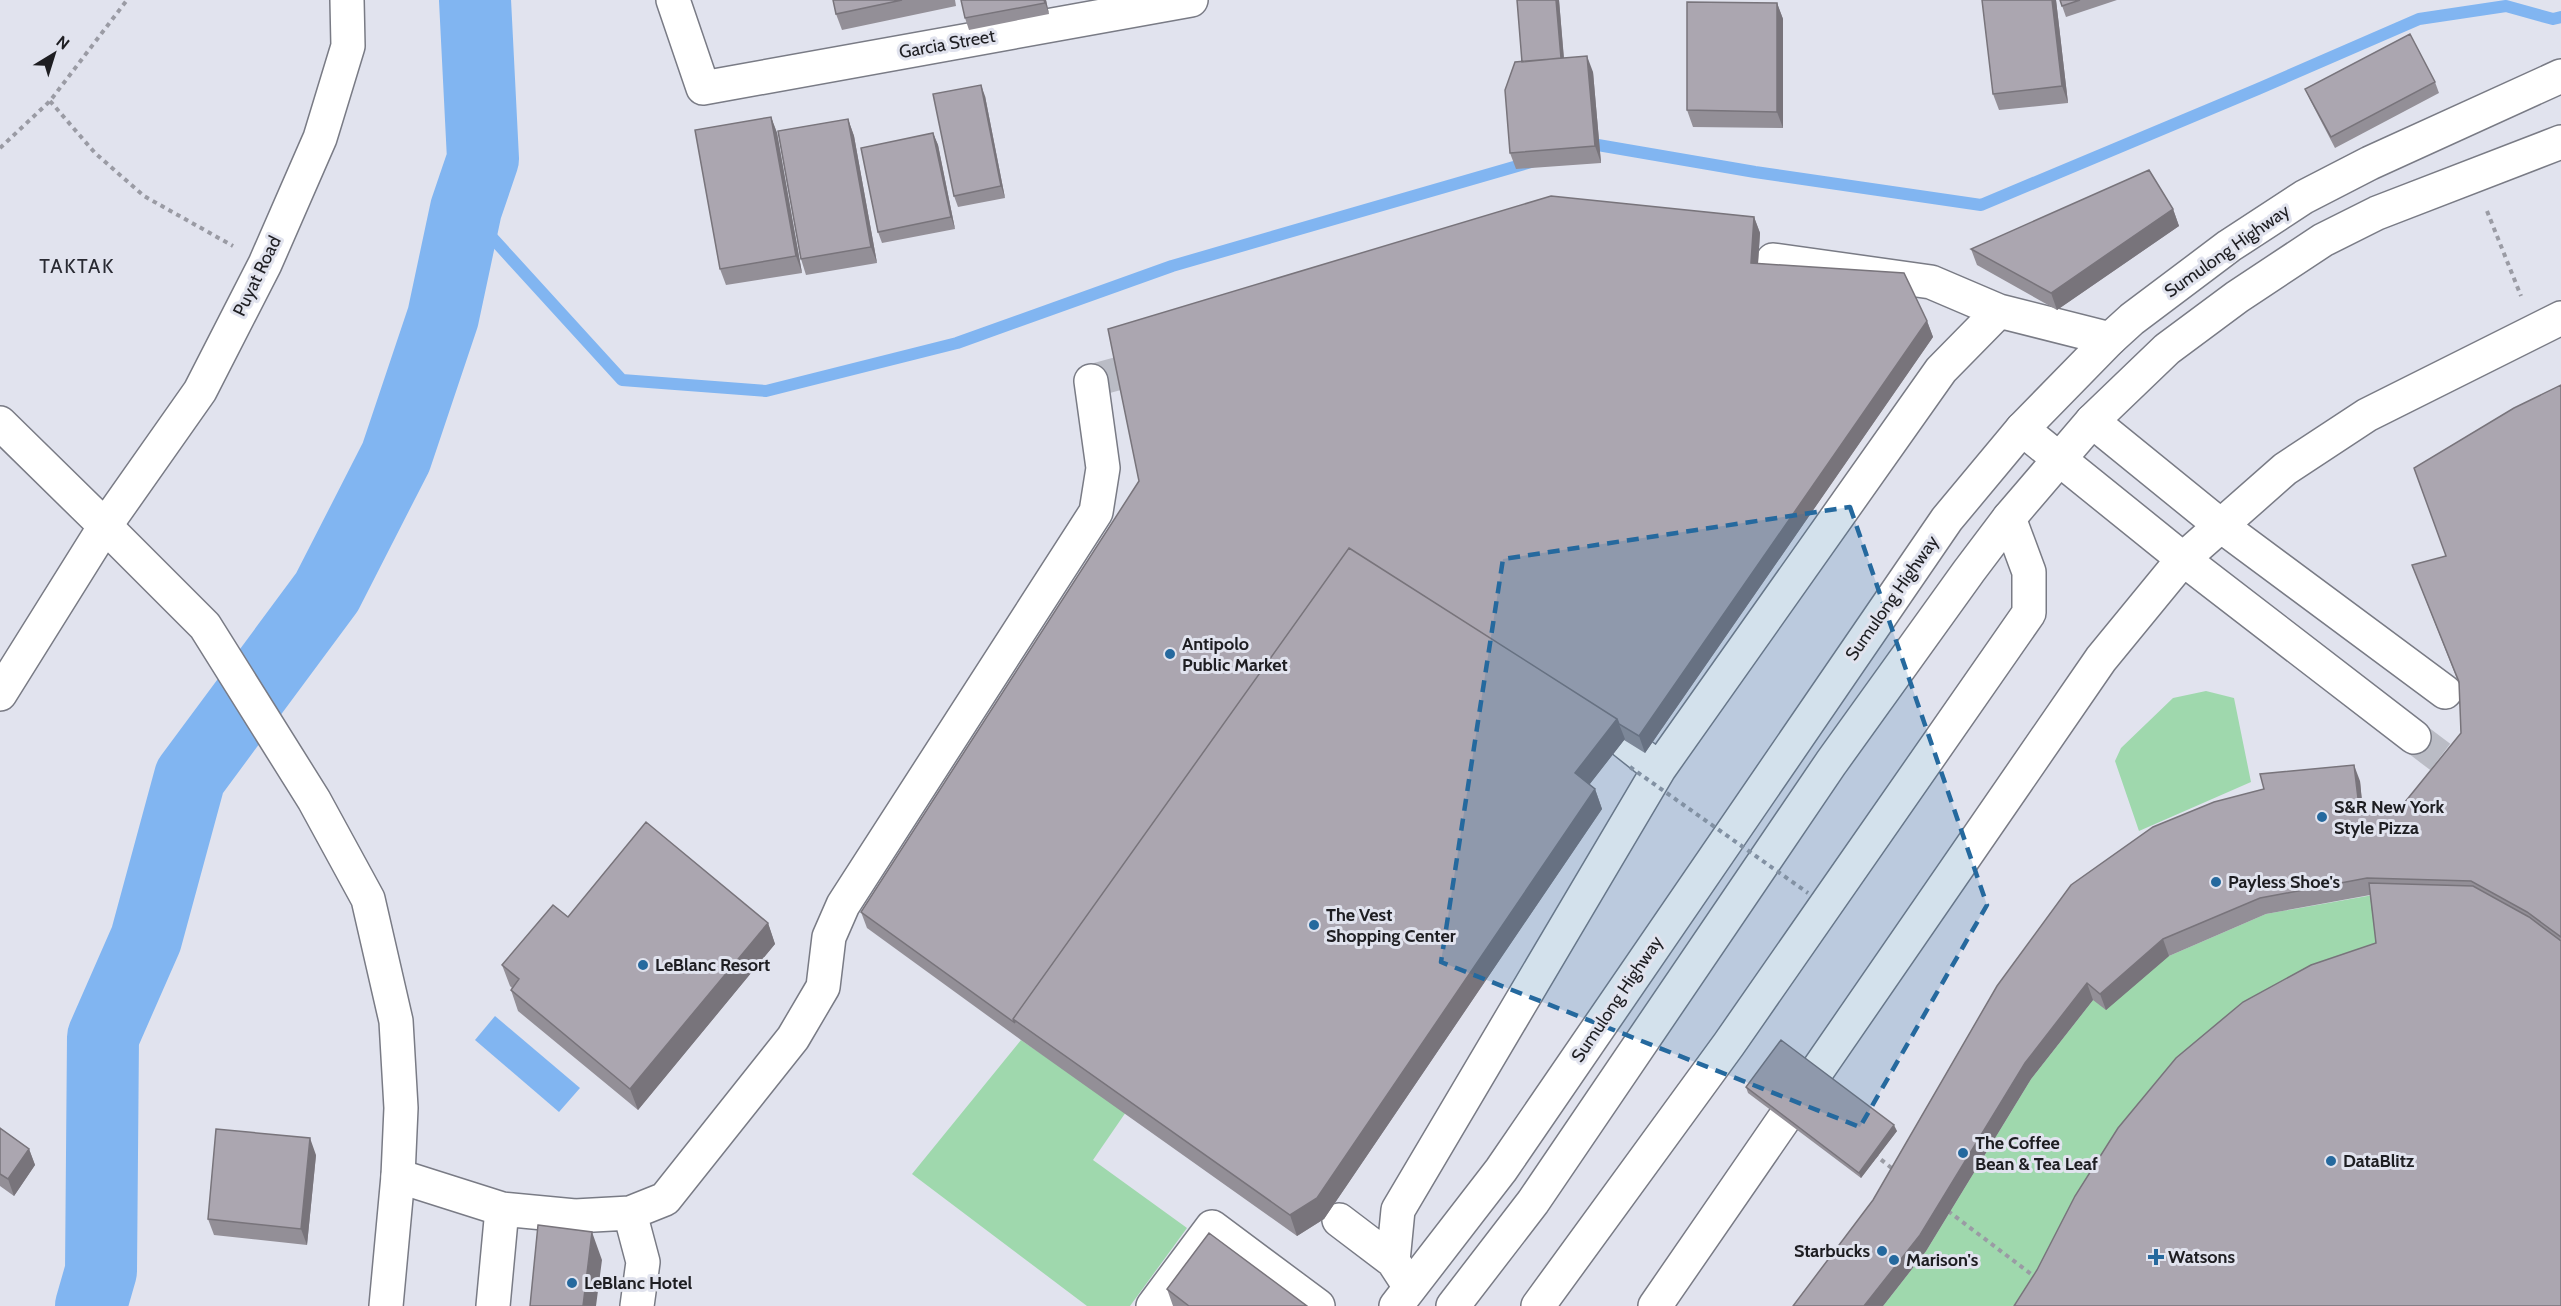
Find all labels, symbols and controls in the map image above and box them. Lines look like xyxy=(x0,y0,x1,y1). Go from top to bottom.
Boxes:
north arrow xyxy=(24,24,84,84)
street label: Garcia Street xyxy=(897,25,997,63)
text: N xyxy=(53,32,73,54)
street label: Sumulong Highway xyxy=(2160,200,2294,302)
street label: Puyat Road xyxy=(228,232,286,320)
district label: TAKTAK xyxy=(39,254,115,278)
street label: Sumulong Highway xyxy=(1841,531,1943,665)
place label: Antipolo Public Market xyxy=(1182,633,1288,676)
marker: Antipolo Public Market xyxy=(1163,647,1177,661)
place label: S&R New York Style Pizza xyxy=(2334,796,2445,839)
marker: S&R New York Style Pizza xyxy=(2315,810,2329,824)
place label: Payless Shoe's xyxy=(2228,871,2341,893)
marker: Payless Shoe's xyxy=(2209,875,2223,889)
place label: The Vest Shopping Center xyxy=(1326,904,1456,947)
marker: The Vest Shopping Center xyxy=(1307,918,1321,932)
street label: Sumulong Highway xyxy=(1567,932,1667,1066)
place label: LeBlanc Resort xyxy=(655,954,770,976)
marker: LeBlanc Resort xyxy=(636,958,650,972)
place label: The Coffee Bean & Tea Leaf xyxy=(1975,1132,2098,1175)
marker: The Coffee Bean & Tea Leaf xyxy=(1956,1146,1970,1160)
place label: DataBlitz xyxy=(2343,1150,2415,1172)
marker: DataBlitz xyxy=(2324,1154,2338,1168)
place label: Starbucks xyxy=(1794,1240,1870,1262)
marker: Starbucks xyxy=(1875,1244,1889,1258)
place label: Watsons xyxy=(2168,1246,2236,1268)
place label: Marison's xyxy=(1906,1249,1979,1271)
marker: Watsons xyxy=(2149,1250,2163,1264)
marker: Marison's xyxy=(1887,1253,1901,1267)
place label: LeBlanc Hotel xyxy=(584,1272,692,1294)
marker: LeBlanc Hotel xyxy=(565,1276,579,1290)

